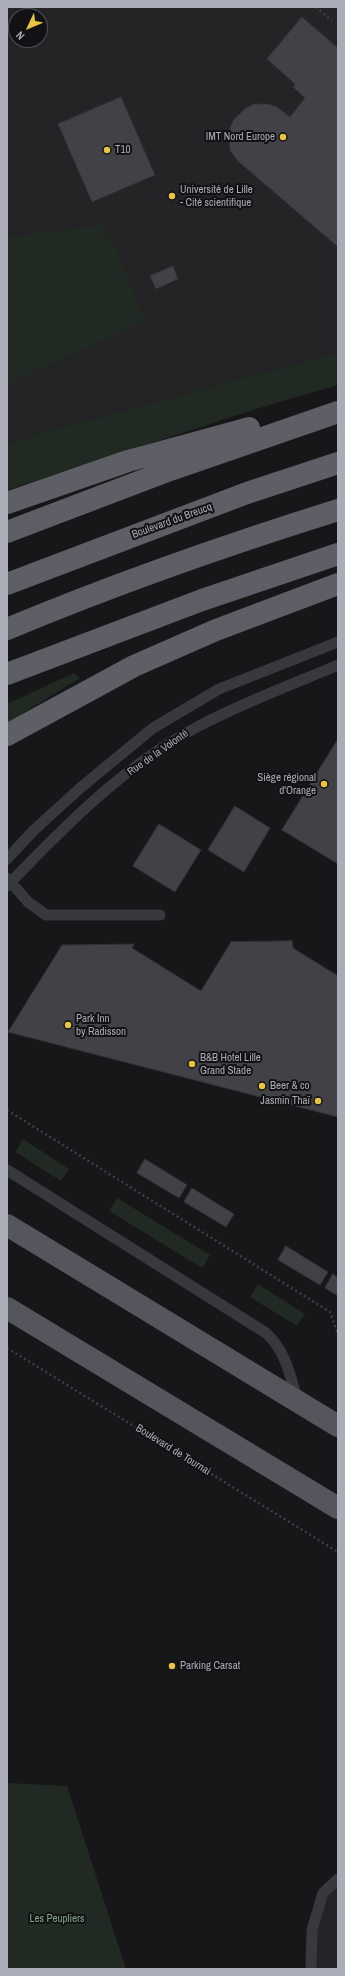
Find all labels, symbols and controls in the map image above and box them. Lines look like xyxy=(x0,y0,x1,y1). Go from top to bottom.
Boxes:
north arrow xyxy=(8,8,48,48)
text: N xyxy=(13,28,27,43)
place label: IMT Nord Europe xyxy=(206,130,275,144)
marker: IMT Nord Europe xyxy=(278,132,288,142)
place label: T10 xyxy=(115,143,131,157)
marker: T10 xyxy=(102,145,112,155)
place label: Université de Lille ‐ Cité scientifique xyxy=(180,183,253,209)
marker: Université de Lille ‐ Cité scientifique xyxy=(167,191,177,201)
street label: Boulevard du Breucq xyxy=(130,500,214,542)
street label: Rue de la Volonté xyxy=(125,727,191,779)
place label: Siège régional d'Orange xyxy=(257,771,316,797)
marker: Siège régional d'Orange xyxy=(319,779,329,789)
place label: Park Inn by Radisson xyxy=(76,1012,126,1038)
marker: Park Inn by Radisson xyxy=(63,1020,73,1030)
place label: B&B Hotel Lille Grand Stade xyxy=(200,1051,261,1077)
marker: B&B Hotel Lille Grand Stade xyxy=(187,1059,197,1069)
place label: Beer & co xyxy=(270,1079,310,1093)
marker: Beer & co xyxy=(257,1081,267,1091)
place label: Jasmin Thaï xyxy=(260,1094,310,1108)
marker: Jasmin Thaï xyxy=(313,1096,323,1106)
street label: Boulevard de Tournai xyxy=(133,1422,213,1478)
place label: Parking Carsat xyxy=(180,1659,240,1673)
marker: Parking Carsat xyxy=(167,1661,177,1671)
park label: Les Peupliers xyxy=(29,1912,85,1926)

